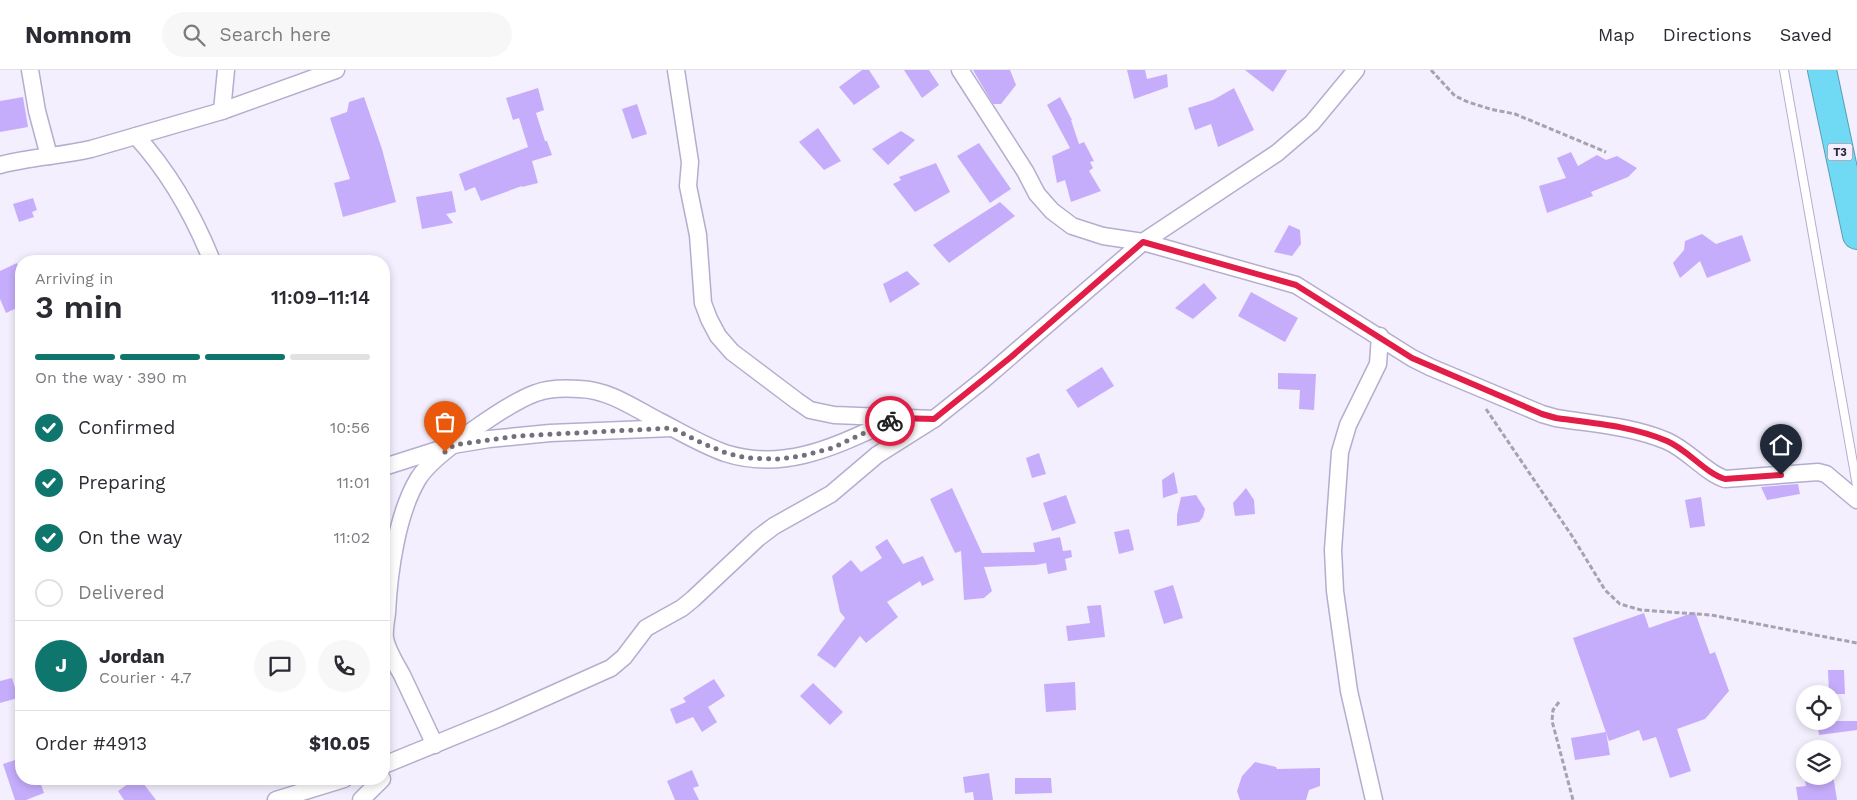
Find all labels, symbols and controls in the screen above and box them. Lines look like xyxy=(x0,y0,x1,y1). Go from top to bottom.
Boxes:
search box xyxy=(162,12,512,57)
text: Nomnom xyxy=(25,21,132,49)
icon: search xyxy=(180,21,208,49)
text: Search here xyxy=(220,23,331,46)
text: Map xyxy=(1598,24,1635,45)
text: Directions xyxy=(1663,24,1752,45)
text: Saved xyxy=(1780,24,1832,45)
road number: T3 xyxy=(1828,144,1852,160)
text: Arriving in xyxy=(35,269,113,288)
text: 11:09–11:14 xyxy=(271,286,370,309)
text: 3 min xyxy=(35,288,123,326)
text: On the way · 390 m xyxy=(35,368,187,387)
courier xyxy=(865,396,915,446)
pin xyxy=(424,401,466,452)
icon: bike xyxy=(876,407,904,435)
icon: bag xyxy=(431,408,459,436)
icon: check xyxy=(35,414,63,442)
text: Confirmed xyxy=(78,416,175,439)
text: 10:56 xyxy=(330,418,370,437)
pin xyxy=(1760,424,1802,475)
icon: home xyxy=(1767,431,1795,459)
icon: check xyxy=(35,469,63,497)
text: Preparing xyxy=(78,471,165,494)
text: 11:01 xyxy=(337,473,370,492)
icon: check xyxy=(35,524,63,552)
text: On the way xyxy=(78,526,182,549)
text: 11:02 xyxy=(334,528,370,547)
text: Delivered xyxy=(78,581,165,604)
button: chat xyxy=(254,640,306,692)
button: phone xyxy=(318,640,370,692)
text: Jordan xyxy=(99,645,165,668)
text: J xyxy=(55,654,67,677)
text: Courier · 4.7 xyxy=(99,668,192,687)
map controls xyxy=(1796,685,1841,785)
button: locate xyxy=(1796,685,1841,730)
text: Order #4913 xyxy=(35,732,147,755)
text: $10.05 xyxy=(309,732,370,755)
button: layers xyxy=(1796,740,1841,785)

